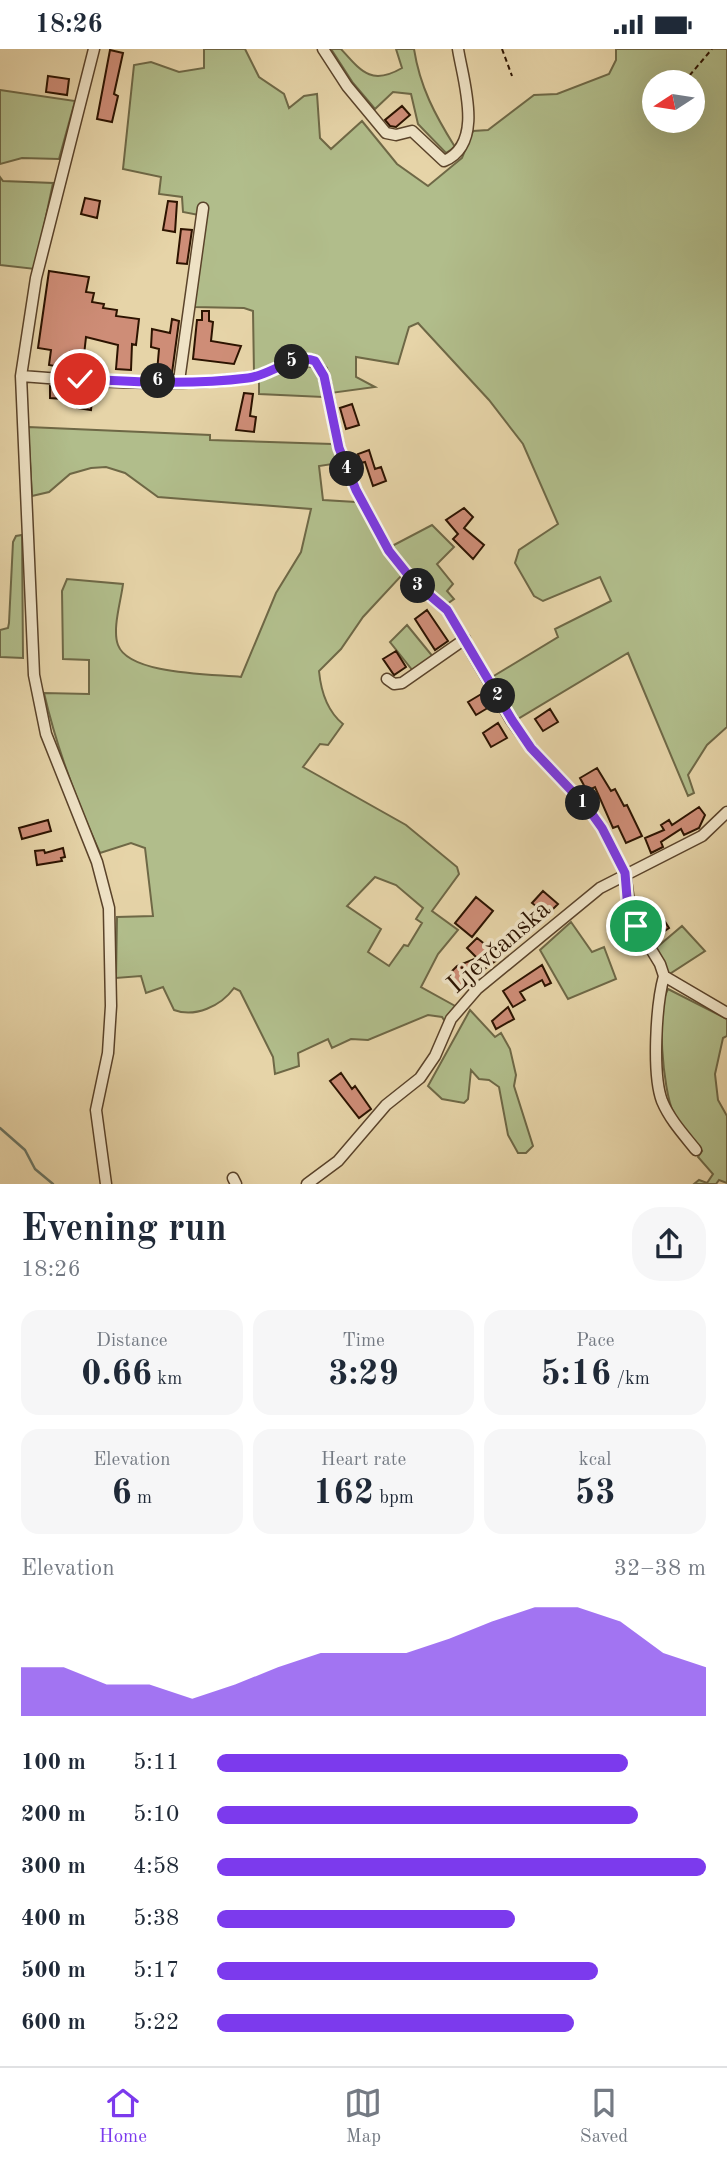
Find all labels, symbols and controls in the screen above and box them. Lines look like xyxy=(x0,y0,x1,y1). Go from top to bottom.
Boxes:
text: 18:26 xyxy=(35,12,103,38)
north arrow xyxy=(642,70,705,133)
map controls xyxy=(642,70,705,133)
pin: 5 xyxy=(274,345,310,379)
pin xyxy=(50,349,110,409)
text: 5 xyxy=(286,352,297,371)
icon: check xyxy=(61,360,99,398)
pin: 6 xyxy=(140,363,176,399)
text: 6 xyxy=(152,371,163,390)
pin: 4 xyxy=(330,451,364,487)
text: 4 xyxy=(341,459,352,478)
pin: 3 xyxy=(400,569,436,603)
text: 3 xyxy=(412,576,423,595)
pin: 2 xyxy=(480,679,516,713)
text: 2 xyxy=(492,686,503,705)
pin: 1 xyxy=(566,785,600,821)
text: 1 xyxy=(577,793,588,812)
street label: Ljevčanska xyxy=(443,896,556,999)
pin xyxy=(606,896,666,956)
icon: arrive xyxy=(617,907,655,945)
button: share xyxy=(632,1207,706,1281)
text: Evening run xyxy=(21,1211,227,1249)
text: 18:26 xyxy=(21,1258,81,1281)
text: Distance xyxy=(96,1332,168,1351)
text: Time xyxy=(342,1332,385,1351)
text: Pace xyxy=(576,1332,614,1351)
text: 0.66 xyxy=(81,1357,152,1392)
text: 3:29 xyxy=(328,1357,399,1392)
text: 5:16 xyxy=(540,1357,611,1392)
text: km xyxy=(152,1370,182,1389)
text: /km xyxy=(611,1370,650,1389)
text: Elevation xyxy=(93,1451,170,1470)
text: Heart rate xyxy=(321,1451,406,1470)
text: kcal xyxy=(579,1451,612,1470)
text: 6 xyxy=(111,1476,132,1511)
text: 162 xyxy=(313,1476,374,1511)
text: 53 xyxy=(575,1476,615,1511)
text: m xyxy=(132,1489,152,1508)
text: bpm xyxy=(374,1489,414,1508)
text: Elevation xyxy=(21,1557,115,1580)
text: 32–38 m xyxy=(614,1557,706,1580)
text: 100 m xyxy=(21,1751,86,1774)
text: 5:11 xyxy=(133,1751,179,1774)
text: 200 m xyxy=(21,1803,86,1826)
text: 5:10 xyxy=(133,1803,179,1826)
text: 300 m xyxy=(21,1855,86,1878)
text: 4:58 xyxy=(133,1855,179,1878)
text: 400 m xyxy=(21,1907,86,1930)
text: 5:38 xyxy=(133,1907,179,1930)
text: 500 m xyxy=(21,1959,86,1982)
text: 5:17 xyxy=(133,1959,179,1982)
text: 600 m xyxy=(21,2011,86,2034)
text: 5:22 xyxy=(133,2011,179,2034)
tab: Home xyxy=(99,2084,147,2149)
tab: Map xyxy=(344,2084,382,2149)
tab: Saved xyxy=(580,2084,628,2149)

